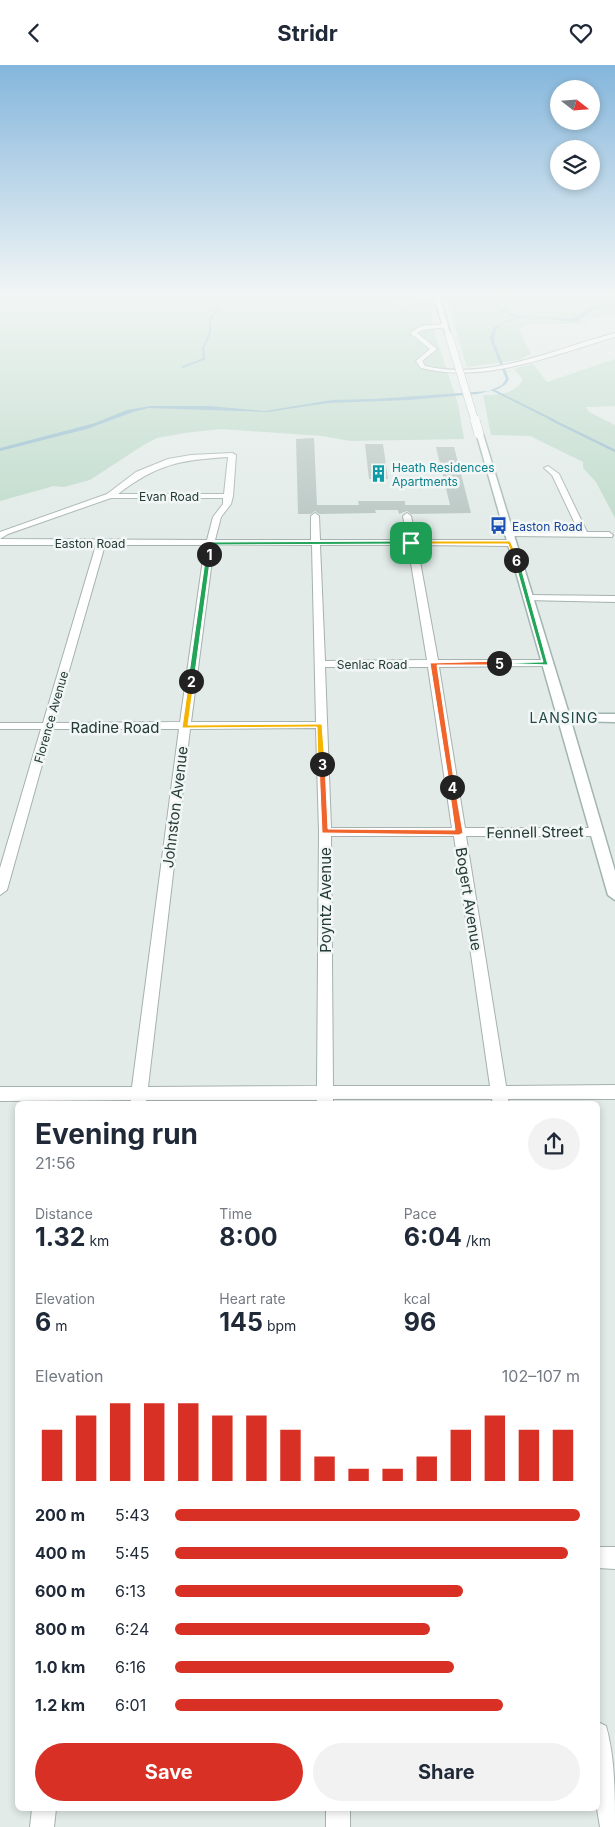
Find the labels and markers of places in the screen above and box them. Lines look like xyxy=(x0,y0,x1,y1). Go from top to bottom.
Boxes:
place label: Heath Residences Apartments xyxy=(392,460,495,489)
building icon: Heath Residences Apartments xyxy=(368,464,388,484)
bus stop icon: Easton Road xyxy=(488,516,508,536)
place label: Easton Road xyxy=(512,519,583,534)
pin xyxy=(390,522,432,564)
pin: 1 xyxy=(196,541,222,567)
pin: 6 xyxy=(504,547,528,573)
pin: 5 xyxy=(486,651,512,675)
pin: 2 xyxy=(178,669,204,693)
pin: 3 xyxy=(310,751,334,777)
pin: 4 xyxy=(440,775,464,799)

